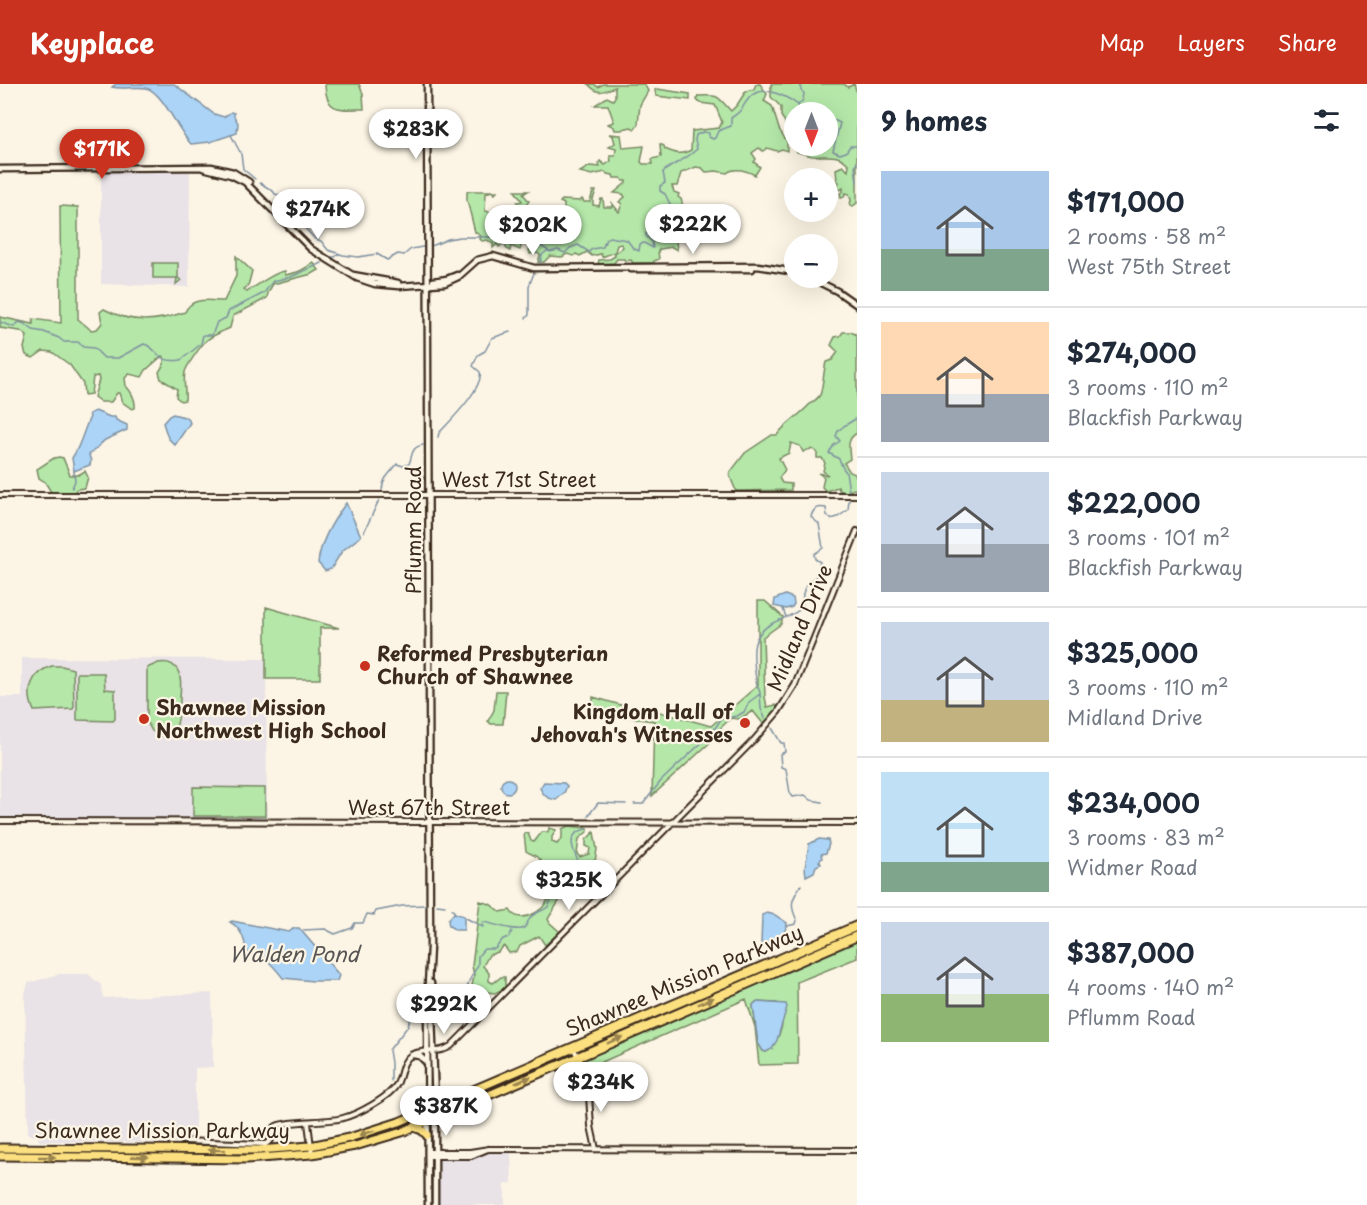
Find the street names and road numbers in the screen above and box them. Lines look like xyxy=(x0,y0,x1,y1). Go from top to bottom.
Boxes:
street label: West 71st Street xyxy=(442,464,596,494)
street label: Pflumm Road xyxy=(398,466,428,594)
street label: Midland Drive xyxy=(759,559,839,696)
street label: West 67th Street xyxy=(348,792,510,822)
street label: Shawnee Mission Parkway xyxy=(560,916,807,1044)
street label: Shawnee Mission Parkway xyxy=(34,1115,290,1145)

